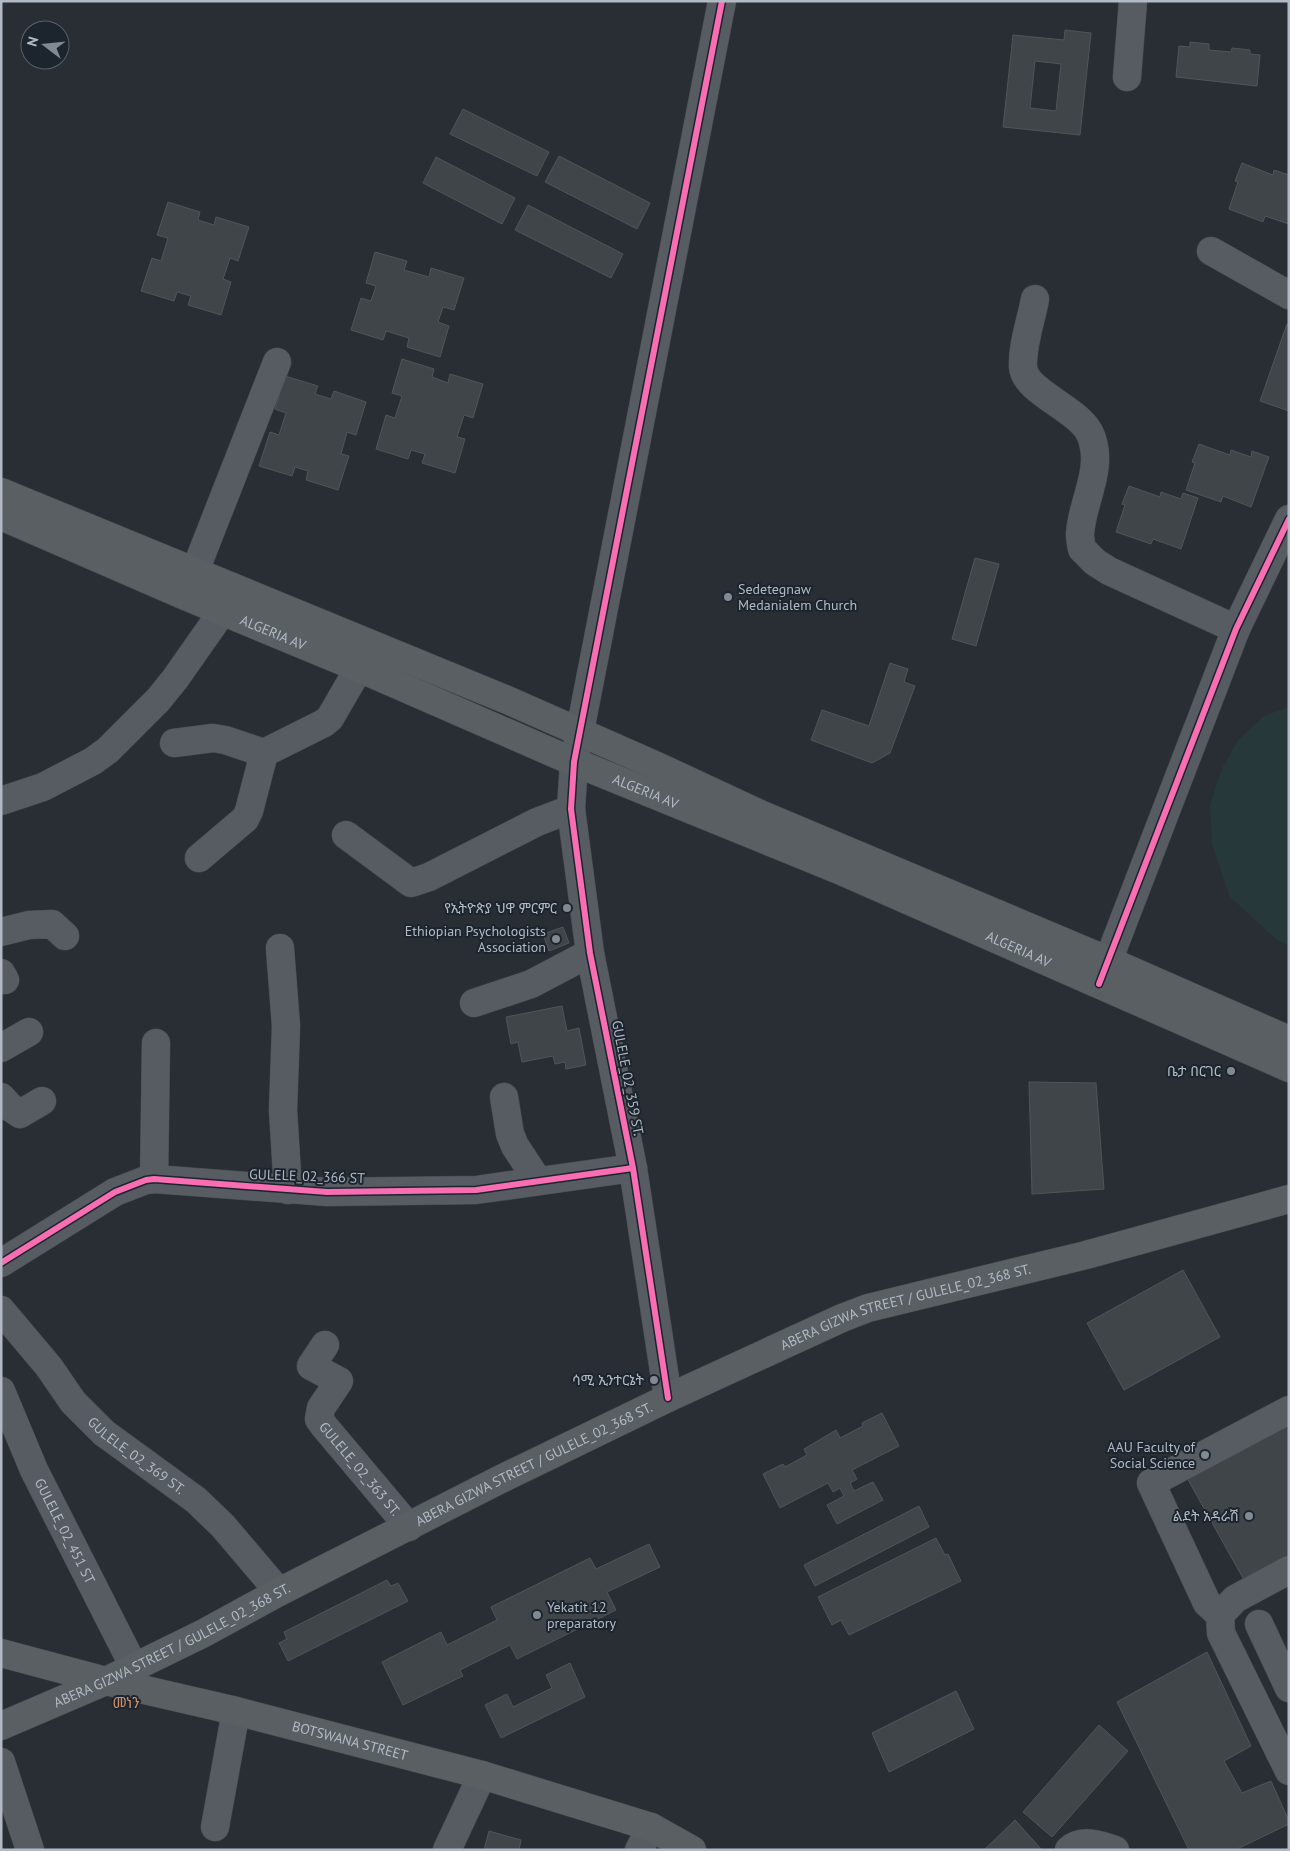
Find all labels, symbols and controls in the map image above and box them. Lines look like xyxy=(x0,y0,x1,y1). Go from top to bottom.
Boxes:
north arrow xyxy=(20,20,70,70)
text: N xyxy=(23,35,42,48)
place label: Sedetegnaw Medanialem Church xyxy=(738,580,857,614)
marker: Sedetegnaw Medanialem Church xyxy=(722,591,734,603)
street label: ALGERIA AV xyxy=(238,611,309,654)
street label: ALGERIA AV xyxy=(610,770,681,813)
place label: የኢትዮጵያ ህዋ ምርምር xyxy=(444,899,557,917)
marker: የኢትዮጵያ ህዋ ምርምር xyxy=(561,902,573,914)
place label: Ethiopian Psychologists Association xyxy=(405,922,546,956)
street label: ALGERIA AV xyxy=(983,927,1054,971)
marker: Ethiopian Psychologists Association xyxy=(550,933,562,945)
street label: GULELE_02_359 ST. xyxy=(608,1019,648,1137)
place label: ቤታ በርገር xyxy=(1167,1062,1221,1080)
marker: ቤታ በርገር xyxy=(1225,1065,1237,1077)
street label: GULELE_02_366 ST xyxy=(249,1165,365,1187)
street label: ABERA GIZWA STREET / GULELE_02_368 ST. xyxy=(777,1260,1032,1354)
place label: ሳሚ ኢንተርኔት xyxy=(572,1371,645,1389)
marker: ሳሚ ኢንተርኔት xyxy=(648,1374,660,1386)
street label: ABERA GIZWA STREET / GULELE_02_368 ST. xyxy=(412,1398,655,1530)
street label: GULELE_02_369 ST. xyxy=(84,1413,188,1498)
street label: GULELE_02_363 ST. xyxy=(315,1418,405,1519)
place label: AAU Faculty of Social Science xyxy=(1107,1438,1196,1472)
marker: AAU Faculty of Social Science xyxy=(1199,1449,1211,1461)
street label: GULELE_02_451 ST xyxy=(31,1475,99,1587)
place label: ልደት አዳራሽ xyxy=(1173,1507,1239,1525)
marker: ልደት አዳራሽ xyxy=(1243,1510,1255,1522)
street label: ABERA GIZWA STREET / GULELE_02_368 ST. xyxy=(51,1579,293,1711)
place label: Yekatit 12 preparatory xyxy=(547,1598,617,1632)
marker: Yekatit 12 preparatory xyxy=(531,1609,543,1621)
district label: መነን xyxy=(112,1693,140,1712)
street label: BOTSWANA STREET xyxy=(290,1717,410,1764)

